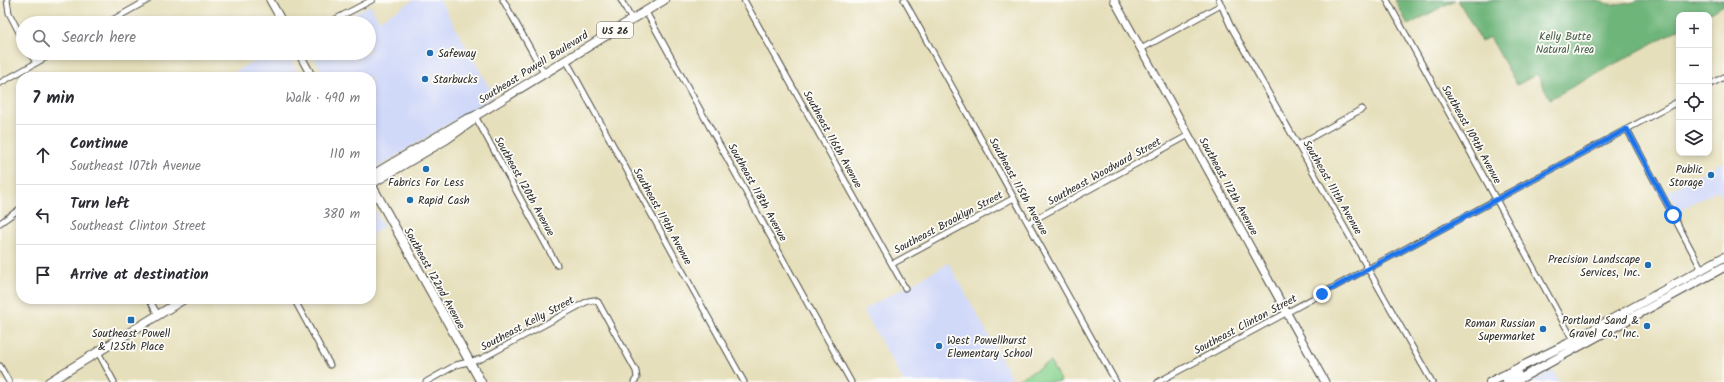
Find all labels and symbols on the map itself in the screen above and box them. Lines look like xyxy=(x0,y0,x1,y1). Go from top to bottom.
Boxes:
road number: US 26 xyxy=(597,22,633,38)
street label: Southeast Powell Boulevard xyxy=(475,26,592,109)
park label: Kelly Butte Natural Area xyxy=(1536,28,1594,59)
place label: Safeway xyxy=(438,45,477,63)
marker: Safeway xyxy=(425,48,435,58)
place label: Starbucks xyxy=(433,71,478,89)
marker: Starbucks xyxy=(420,74,430,84)
street label: Southeast 109th Avenue xyxy=(1436,82,1506,187)
street label: Southeast 116th Avenue xyxy=(798,87,867,192)
street label: Southeast 120th Avenue xyxy=(489,133,559,240)
street label: Southeast Woodward Street xyxy=(1044,133,1165,211)
street label: Southeast 115th Avenue xyxy=(984,134,1053,239)
street label: Southeast 112th Avenue xyxy=(1194,134,1263,239)
street label: Southeast 111th Avenue xyxy=(1298,137,1367,238)
street label: Southeast 118th Avenue xyxy=(723,140,792,245)
place label: Public Storage xyxy=(1669,161,1703,192)
marker: Fabrics For Less xyxy=(421,164,431,174)
street label: Southeast 119th Avenue xyxy=(628,164,696,269)
marker: Public Storage xyxy=(1706,170,1716,180)
place label: Fabrics For Less xyxy=(388,174,464,192)
street label: Southeast Brooklyn Street xyxy=(891,186,1007,259)
place label: Rapid Cash xyxy=(418,192,470,210)
marker: Rapid Cash xyxy=(405,195,415,205)
route start xyxy=(1664,206,1682,224)
street label: Southeast 122nd Avenue xyxy=(399,224,470,333)
place label: Precision Landscape Services, Inc. xyxy=(1548,251,1640,282)
marker: Precision Landscape Services, Inc. xyxy=(1643,260,1653,270)
route end xyxy=(1313,285,1331,303)
street label: Southeast Clinton Street xyxy=(1191,290,1301,360)
street label: Southeast Kelly Street xyxy=(477,291,578,356)
place label: Portland Sand & Gravel Co., Inc. xyxy=(1562,312,1639,343)
marker: Southeast Powell & 125th Place xyxy=(126,315,136,325)
place label: Roman Russian Supermarket xyxy=(1465,315,1536,346)
marker: Portland Sand & Gravel Co., Inc. xyxy=(1642,321,1652,331)
marker: Roman Russian Supermarket xyxy=(1538,324,1548,334)
place label: Southeast Powell & 125th Place xyxy=(92,325,171,356)
place label: West Powellhurst Elementary School xyxy=(947,332,1033,363)
marker: West Powellhurst Elementary School xyxy=(934,341,944,351)

